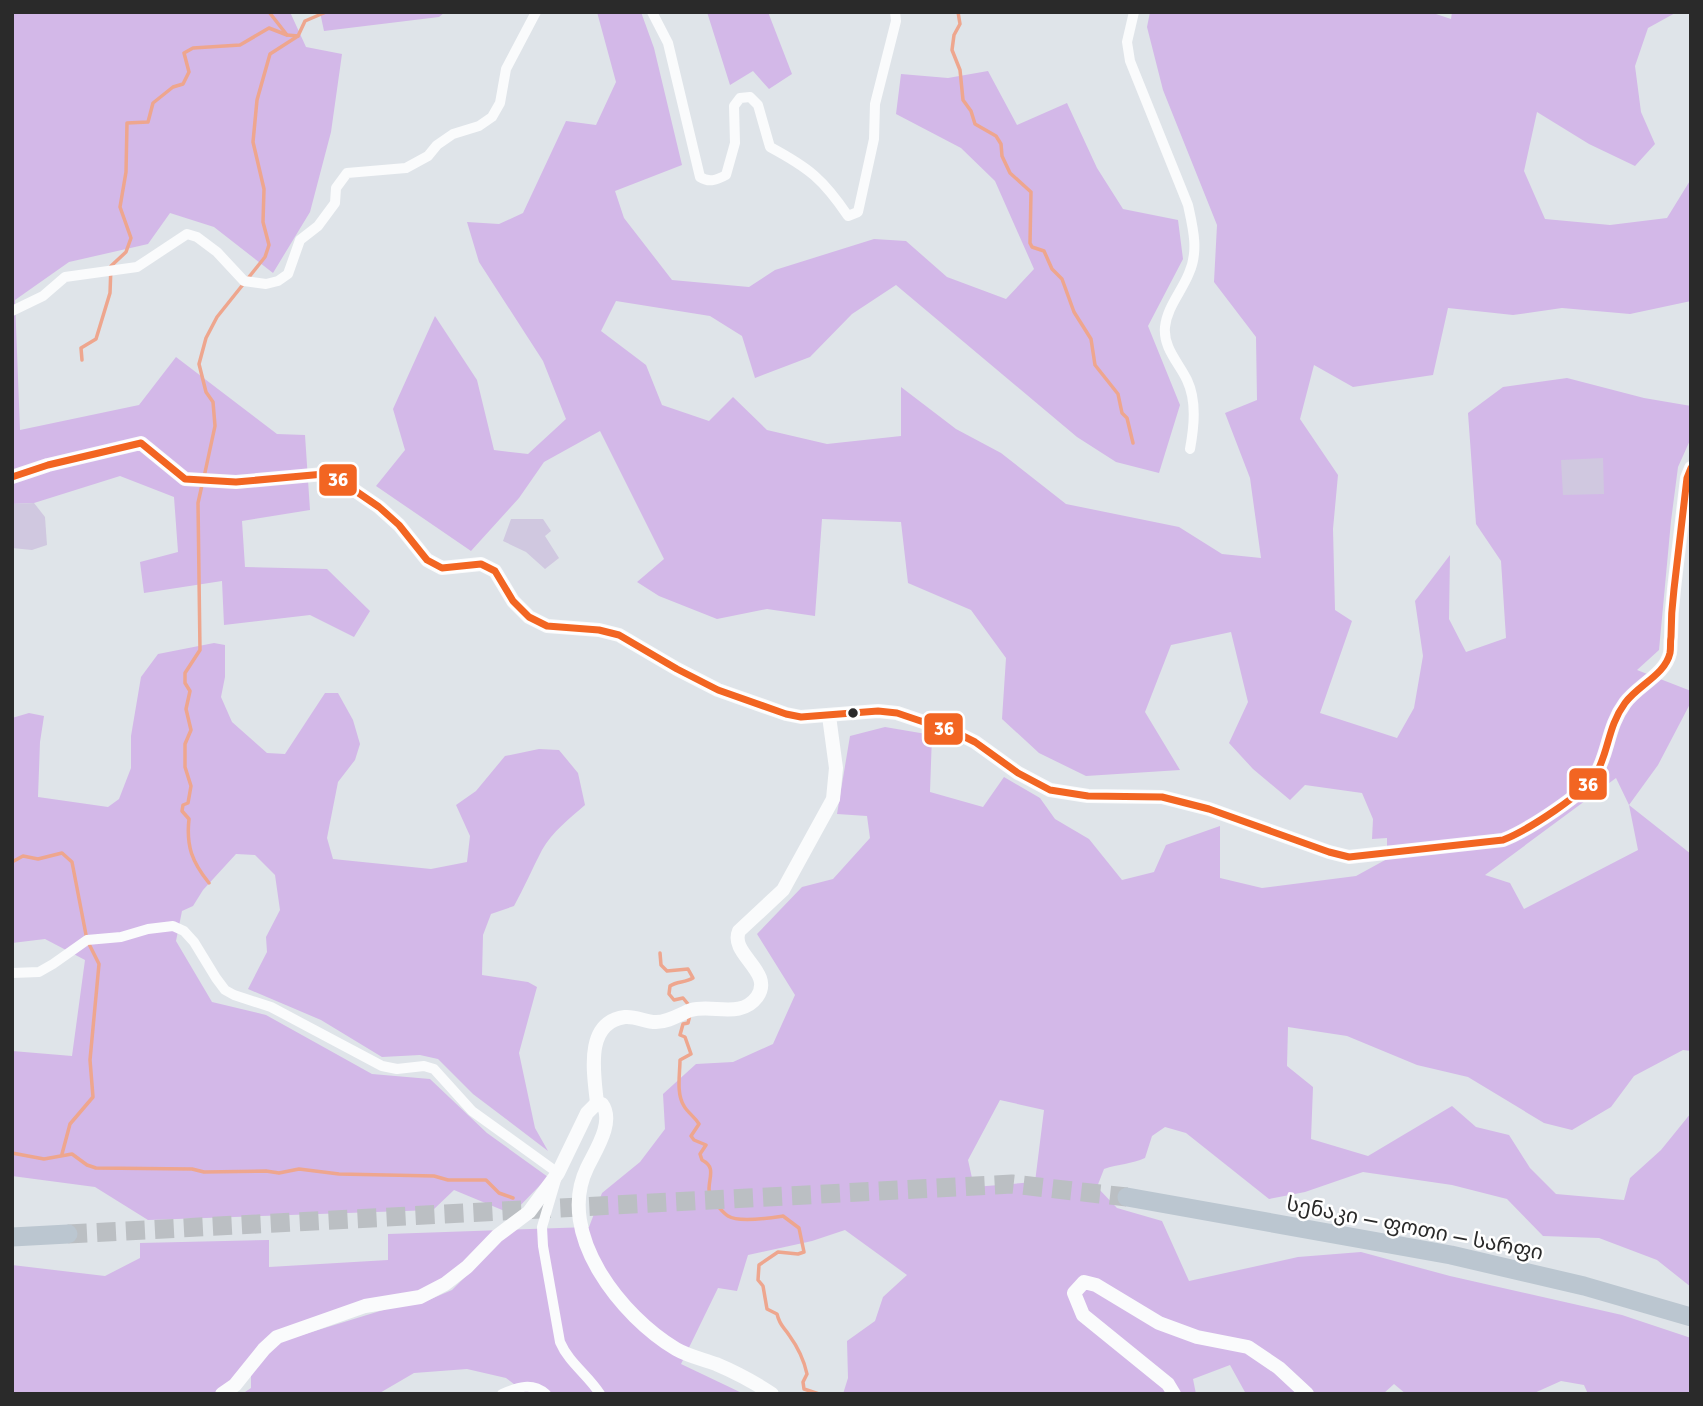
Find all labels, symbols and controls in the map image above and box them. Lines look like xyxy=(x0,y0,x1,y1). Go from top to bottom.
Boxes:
line badge: 36 xyxy=(318,463,358,497)
text: 36 xyxy=(328,468,348,492)
unlabelled marker xyxy=(846,706,860,720)
line badge: 36 xyxy=(923,712,964,746)
text: 36 xyxy=(934,717,954,741)
line badge: 36 xyxy=(1568,767,1608,801)
text: 36 xyxy=(1578,773,1598,797)
street label: სენაკი — ფოთი — სარფი xyxy=(1284,1190,1546,1266)

